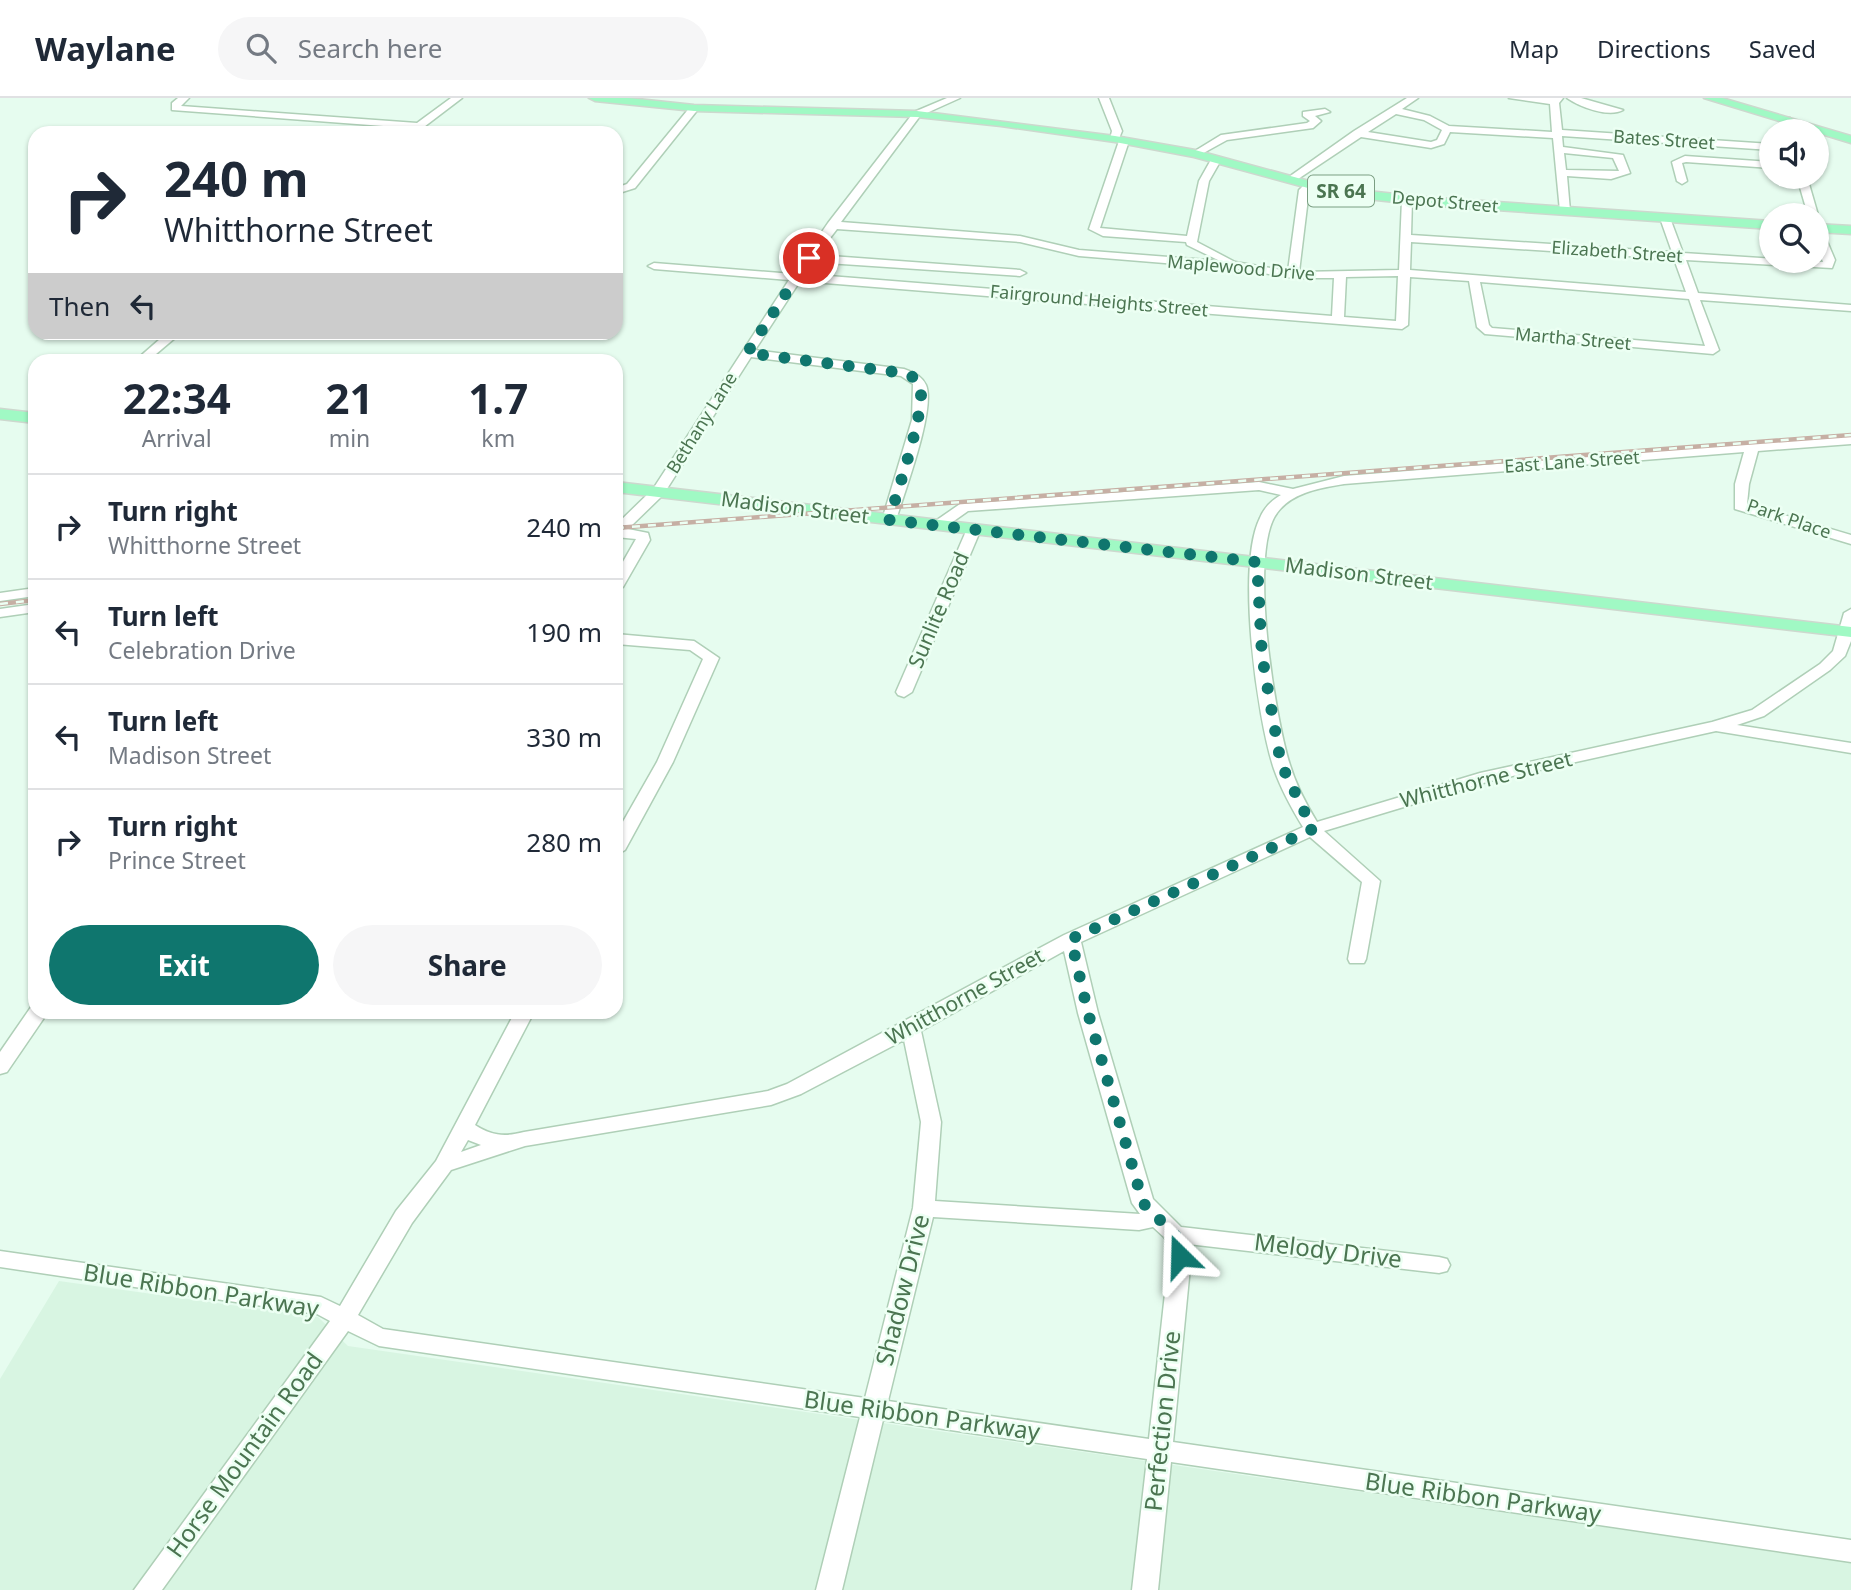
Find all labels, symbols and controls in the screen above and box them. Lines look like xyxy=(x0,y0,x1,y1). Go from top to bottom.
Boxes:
search box xyxy=(218,17,708,80)
text: Waylane xyxy=(35,26,176,71)
icon: search xyxy=(242,29,280,67)
text: Search here xyxy=(298,30,442,66)
text: Map xyxy=(1509,32,1559,65)
text: Directions xyxy=(1597,32,1711,65)
text: Saved xyxy=(1749,32,1816,65)
map controls xyxy=(1759,119,1829,273)
button: sound xyxy=(1759,119,1829,189)
street label: Bates Street xyxy=(1612,123,1716,155)
text: 240 m xyxy=(164,145,309,211)
icon: right xyxy=(49,154,140,245)
road number: SR 64 xyxy=(1308,176,1374,206)
street label: Depot Street xyxy=(1391,184,1500,218)
button: search xyxy=(1759,203,1829,273)
text: Whitthorne Street xyxy=(164,208,433,251)
pin xyxy=(779,228,839,288)
street label: Elizabeth Street xyxy=(1551,234,1684,268)
icon: arrive xyxy=(790,239,828,277)
street label: Maplewood Drive xyxy=(1166,249,1316,285)
street label: Fairground Heights Street xyxy=(989,279,1210,322)
icon: left xyxy=(124,287,162,325)
text: Then xyxy=(49,288,110,324)
street label: Martha Street xyxy=(1514,321,1633,355)
street label: Bethany Lane xyxy=(660,367,742,478)
text: 22:34 xyxy=(123,369,231,426)
text: 21 xyxy=(325,369,374,426)
text: 1.7 xyxy=(468,369,528,426)
text: Arrival xyxy=(142,422,212,454)
text: min xyxy=(329,422,370,454)
text: km xyxy=(481,422,515,454)
street label: East Lane Street xyxy=(1503,444,1641,478)
street label: Madison Street xyxy=(719,484,871,530)
text: Turn right xyxy=(108,493,238,529)
street label: Park Place xyxy=(1744,493,1834,544)
icon: right xyxy=(49,508,87,546)
text: 240 m xyxy=(526,509,602,545)
text: Whitthorne Street xyxy=(108,529,301,561)
street label: Sunlite Road xyxy=(901,547,975,672)
street label: Madison Street xyxy=(1283,550,1435,596)
text: Turn left xyxy=(108,598,219,634)
icon: left xyxy=(49,613,87,651)
text: 190 m xyxy=(526,614,602,650)
text: Celebration Drive xyxy=(108,634,296,666)
text: Turn left xyxy=(108,703,219,739)
icon: left xyxy=(49,718,87,756)
text: 330 m xyxy=(526,719,602,755)
text: Madison Street xyxy=(108,739,271,771)
street label: Whitthorne Street xyxy=(1397,744,1575,814)
text: Turn right xyxy=(108,808,238,844)
icon: right xyxy=(49,823,87,861)
text: 280 m xyxy=(526,824,602,860)
text: Prince Street xyxy=(108,844,246,876)
button: Exit xyxy=(49,925,319,1005)
button: Share xyxy=(333,925,602,1005)
street label: Whitthorne Street xyxy=(881,941,1049,1051)
street label: Shadow Drive xyxy=(867,1211,936,1369)
position arrow xyxy=(1143,1219,1217,1293)
street label: Melody Drive xyxy=(1252,1224,1404,1275)
street label: Blue Ribbon Parkway xyxy=(81,1255,322,1325)
street label: Perfection Drive xyxy=(1136,1329,1187,1513)
street label: Horse Mountain Road xyxy=(158,1345,330,1564)
street label: Blue Ribbon Parkway xyxy=(802,1382,1043,1448)
street label: Blue Ribbon Parkway xyxy=(1363,1464,1604,1530)

